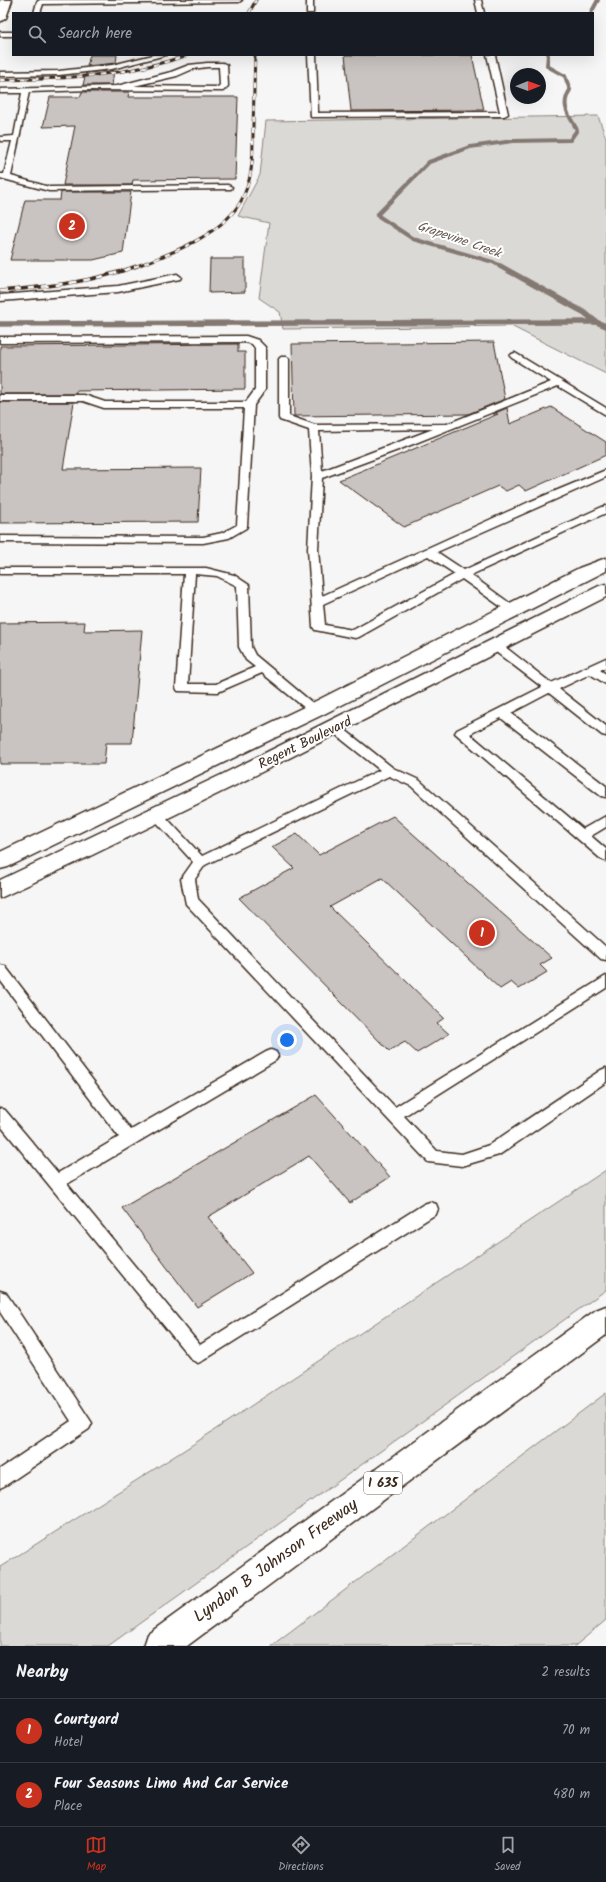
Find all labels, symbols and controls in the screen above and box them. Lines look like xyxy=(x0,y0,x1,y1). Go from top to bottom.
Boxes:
search box xyxy=(12,12,594,56)
text: Search here xyxy=(58,22,132,46)
icon: search xyxy=(26,23,48,45)
north arrow xyxy=(510,68,546,104)
pin: 2 xyxy=(59,211,85,241)
water label: Grapevine Creek xyxy=(415,216,505,265)
street label: Regent Boulevard xyxy=(254,710,356,775)
pin: 1 xyxy=(469,918,495,948)
your location xyxy=(277,1030,297,1050)
road number: I 635 xyxy=(364,1472,402,1494)
street label: Lyndon B Johnson Freeway xyxy=(188,1491,365,1630)
text: Nearby xyxy=(16,1659,68,1686)
text: 2 results xyxy=(542,1662,590,1683)
text: Courtyard xyxy=(54,1708,119,1732)
text: 1 xyxy=(27,1720,31,1741)
text: 70 m xyxy=(562,1720,590,1741)
text: Hotel xyxy=(54,1732,83,1753)
text: Four Seasons Limo And Car Service xyxy=(54,1772,288,1796)
text: 2 xyxy=(25,1784,33,1805)
text: 480 m xyxy=(553,1784,590,1805)
text: Place xyxy=(54,1796,82,1817)
tab: Map xyxy=(85,1834,107,1876)
tab: Directions xyxy=(278,1834,324,1876)
tab: Saved xyxy=(495,1834,521,1876)

